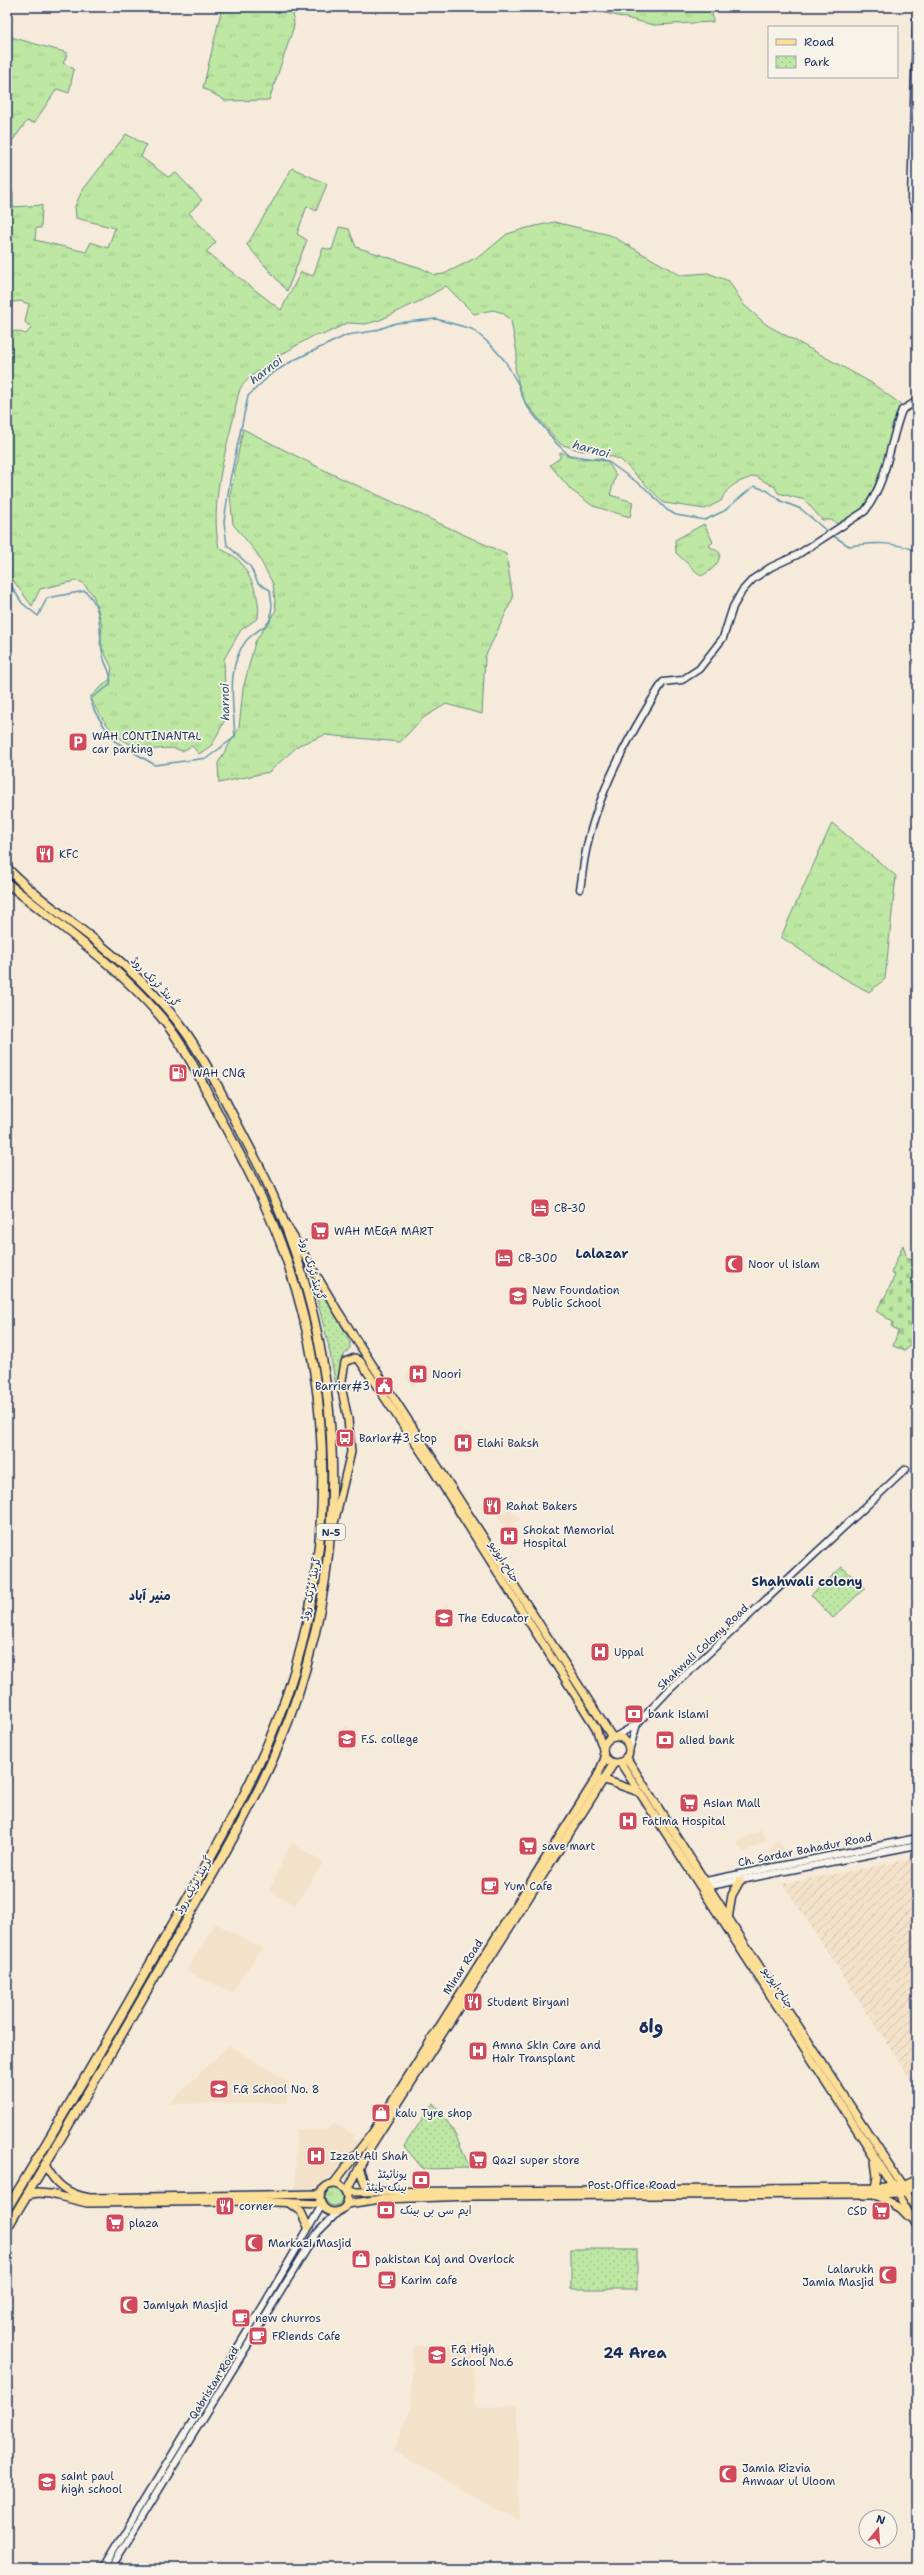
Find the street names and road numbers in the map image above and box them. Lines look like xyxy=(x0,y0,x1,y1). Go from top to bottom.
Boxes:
street label: گرینڈ ٹرنک روڈ xyxy=(127,953,183,1011)
street label: گرینڈ ٹرنک روڈ xyxy=(295,1236,329,1302)
road number: N-5 xyxy=(317,1524,345,1540)
street label: جناح ایونیو xyxy=(485,1537,523,1586)
street label: گرینڈ ٹرنک روڈ xyxy=(297,1555,325,1622)
street label: Shahwali Colony Road xyxy=(654,1601,752,1693)
street label: Ch. Sardar Bahadur Road xyxy=(737,1830,873,1870)
street label: گرینڈ ٹرنک روڈ xyxy=(172,1853,216,1917)
street label: Minar Road xyxy=(439,1936,487,1998)
street label: جناح ایونیو xyxy=(758,1963,797,2012)
street label: Post Office Road xyxy=(588,2178,676,2193)
street label: Qabristan Road xyxy=(186,2344,243,2422)

